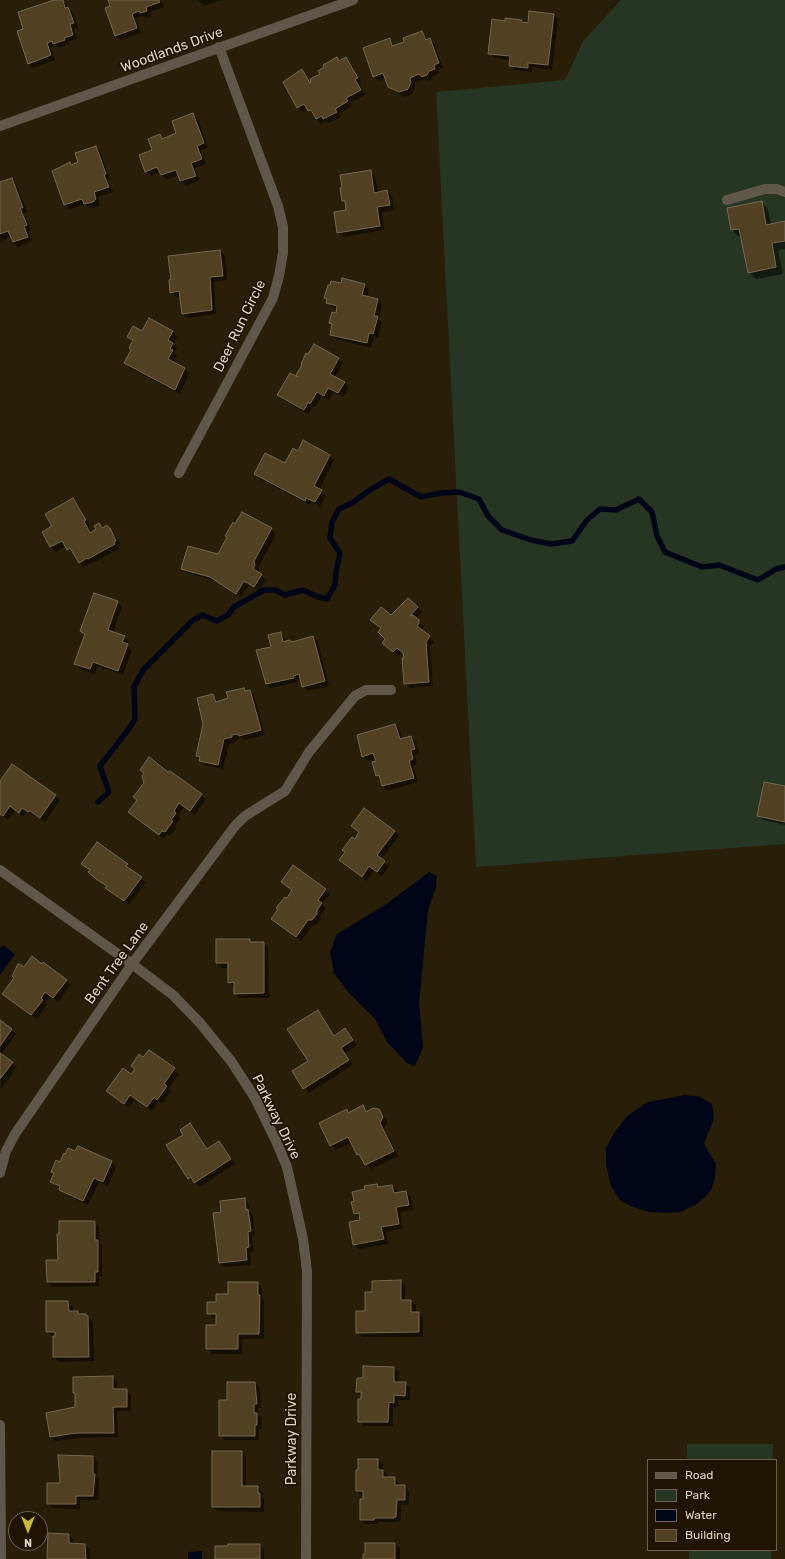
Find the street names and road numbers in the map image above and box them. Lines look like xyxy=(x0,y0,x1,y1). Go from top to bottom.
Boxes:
street label: Woodlands Drive xyxy=(119,24,225,76)
street label: Deer Run Circle xyxy=(210,277,270,375)
street label: Bent Tree Lane xyxy=(81,919,153,1007)
street label: Parkway Drive xyxy=(248,1072,304,1162)
street label: Parkway Drive xyxy=(284,1393,300,1485)

